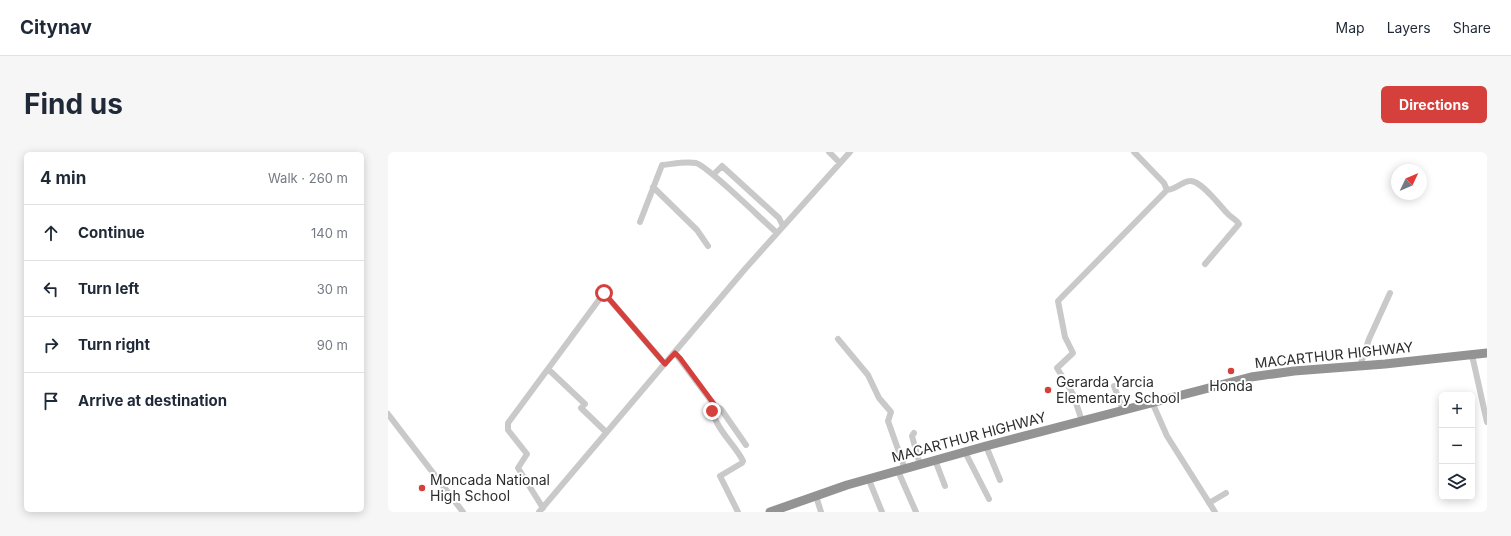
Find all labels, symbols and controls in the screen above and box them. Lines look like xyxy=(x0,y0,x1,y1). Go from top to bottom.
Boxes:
text: Citynav xyxy=(20,16,92,39)
text: Map xyxy=(1336,19,1365,36)
text: Layers xyxy=(1387,19,1431,36)
text: Share xyxy=(1453,19,1491,36)
button: Directions xyxy=(1381,86,1487,123)
text: Find us xyxy=(24,87,123,121)
north arrow xyxy=(1391,164,1427,200)
text: 4 min xyxy=(40,168,86,188)
text: Walk · 260 m xyxy=(268,170,348,186)
icon: ahead xyxy=(40,222,62,244)
text: Continue xyxy=(78,223,145,242)
text: 140 m xyxy=(311,225,348,241)
icon: left xyxy=(40,278,62,300)
text: Turn left xyxy=(78,279,139,298)
text: 30 m xyxy=(317,281,348,297)
route start xyxy=(595,284,613,302)
icon: right xyxy=(40,334,62,356)
text: Turn right xyxy=(78,335,150,354)
text: 90 m xyxy=(317,337,348,353)
street label: MACARTHUR HIGHWAY xyxy=(1254,338,1415,371)
marker: Honda xyxy=(1226,366,1236,376)
place label: Gerarda Yarcia Elementary School xyxy=(1056,373,1180,406)
place label: Honda xyxy=(1209,377,1253,394)
marker: Gerarda Yarcia Elementary School xyxy=(1043,385,1053,395)
icon: arrive xyxy=(40,390,62,412)
text: Arrive at destination xyxy=(78,391,227,410)
map controls xyxy=(1439,392,1475,500)
button: + xyxy=(1439,392,1475,428)
route end xyxy=(703,402,721,420)
street label: MACARTHUR HIGHWAY xyxy=(890,408,1049,465)
button: − xyxy=(1439,428,1475,464)
button: layers xyxy=(1439,464,1475,500)
place label: Moncada National High School xyxy=(430,471,550,504)
marker: Moncada National High School xyxy=(417,483,427,493)

